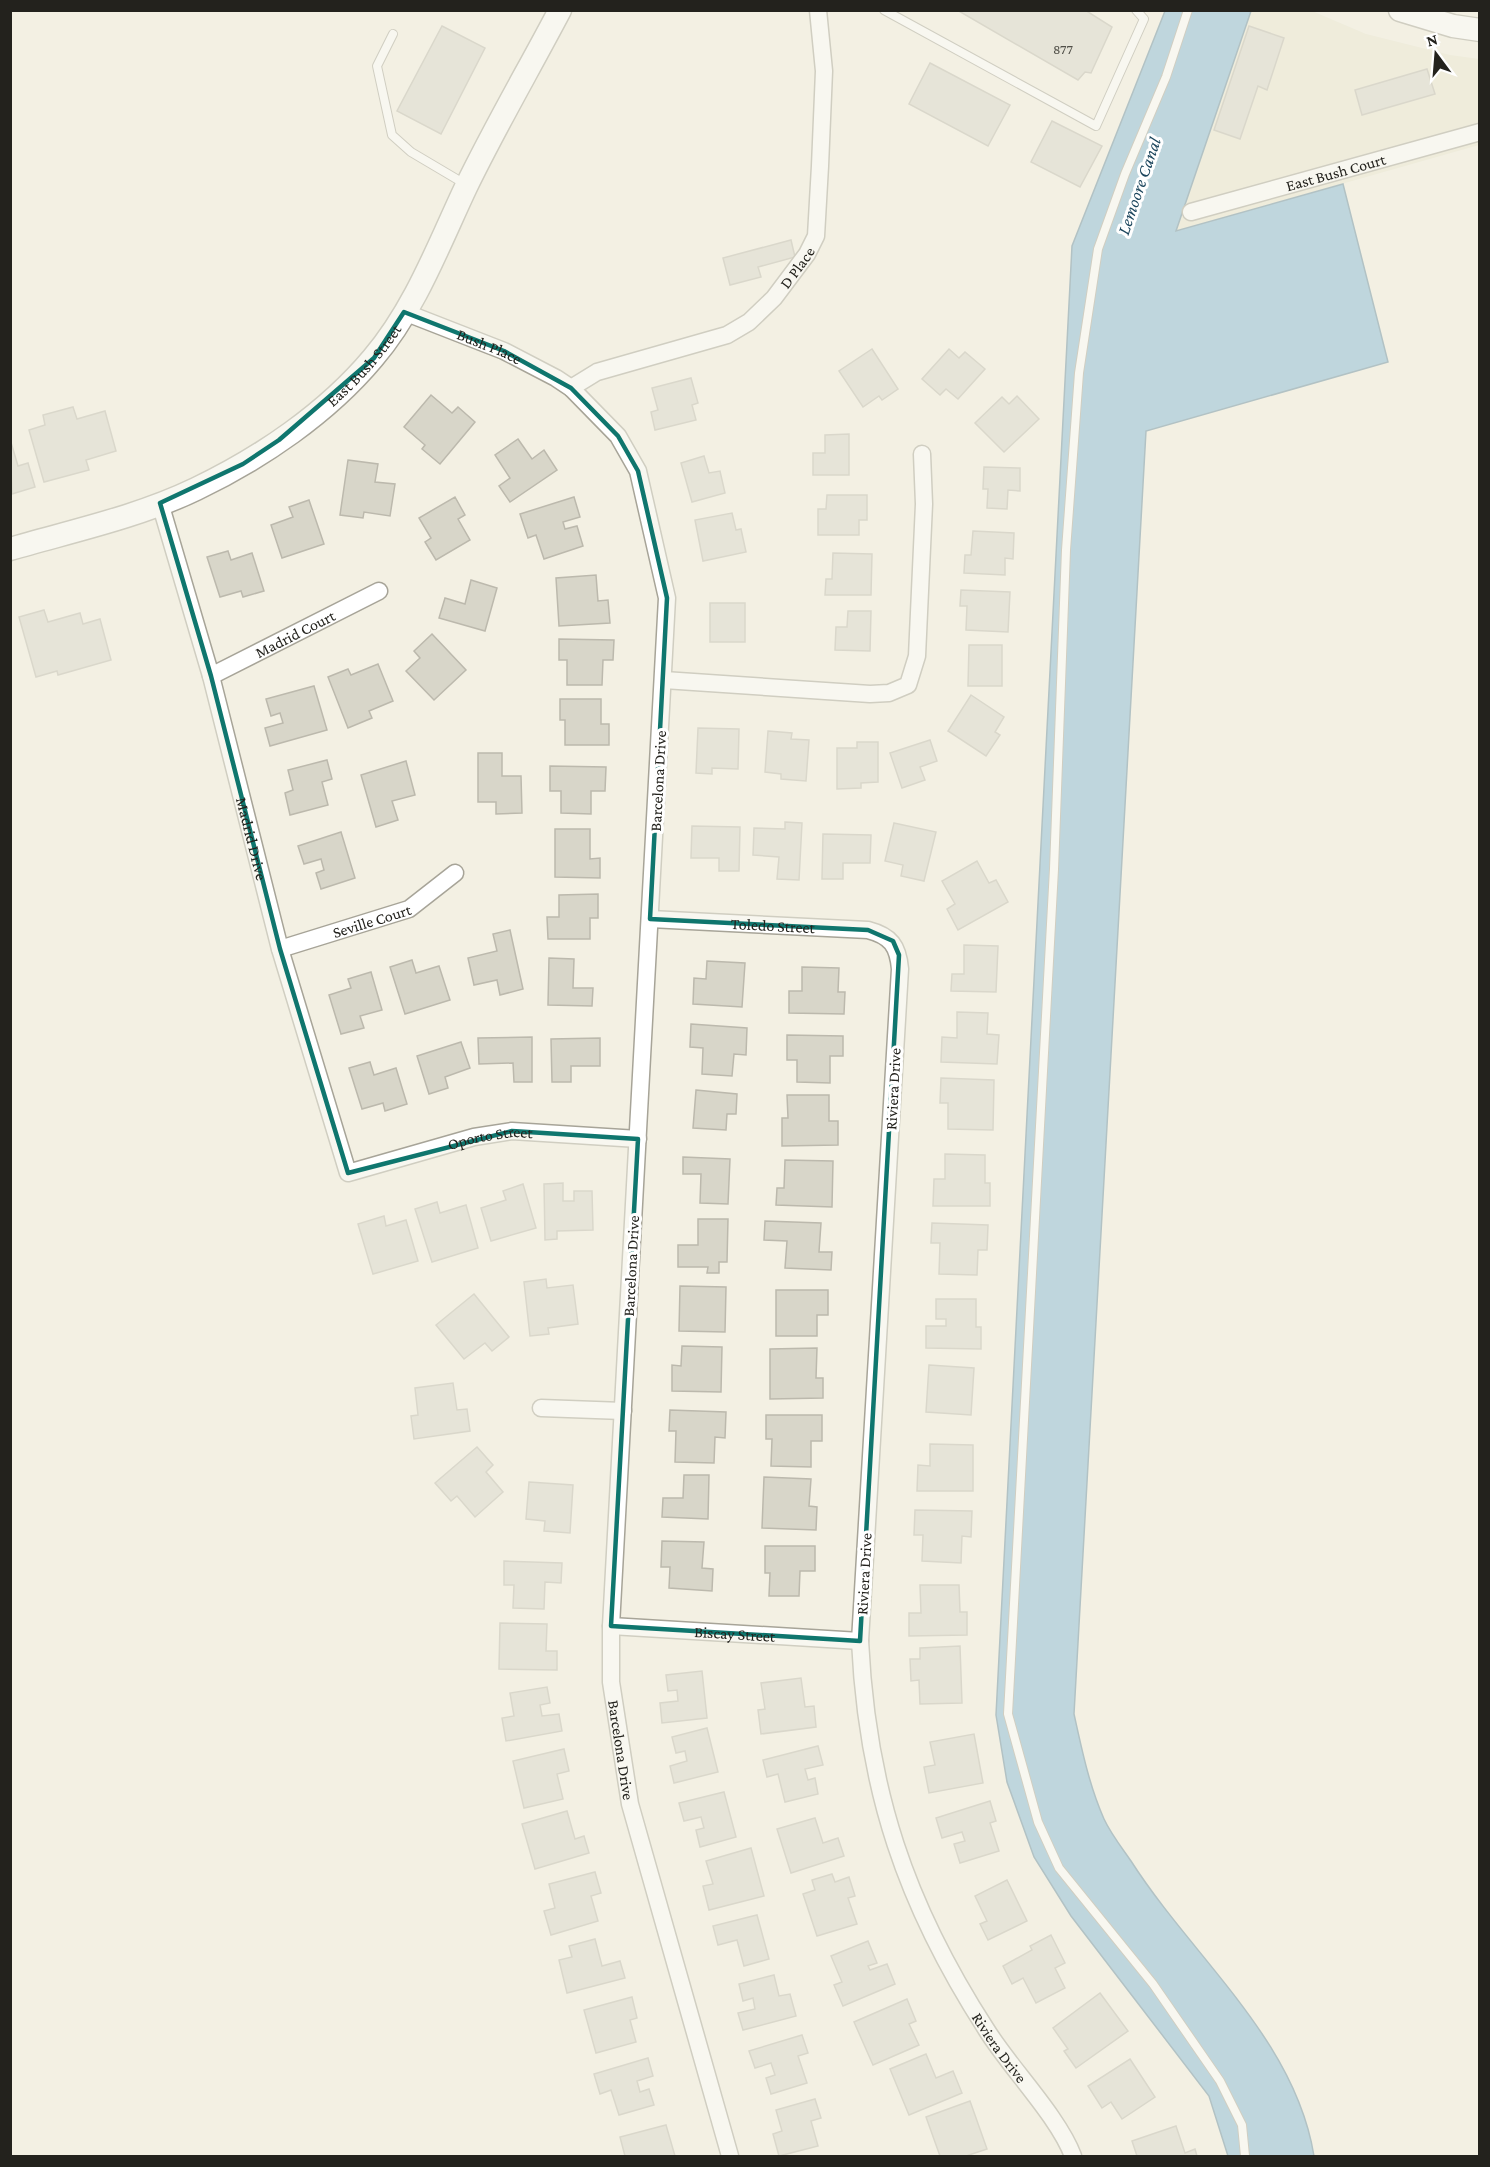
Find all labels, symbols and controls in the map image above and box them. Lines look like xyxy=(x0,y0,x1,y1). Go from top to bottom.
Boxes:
north arrow xyxy=(1406,24,1466,84)
text: N xyxy=(1424,30,1440,50)
house number: 877 xyxy=(1053,41,1073,57)
water label: Lemoore Canal xyxy=(1113,134,1165,237)
street label: East Bush Court xyxy=(1284,150,1388,194)
street label: D Place xyxy=(776,244,818,291)
street label: East Bush Street xyxy=(323,321,404,409)
street label: Bush Place xyxy=(455,325,525,367)
street label: Madrid Court xyxy=(252,606,338,661)
street label: Barcelona Drive xyxy=(647,730,669,832)
street label: Madrid Drive xyxy=(233,795,271,882)
street label: Seville Court xyxy=(330,900,414,941)
street label: Toledo Street xyxy=(730,915,816,936)
street label: Riviera Drive xyxy=(882,1047,904,1131)
street label: Oporto Street xyxy=(445,1122,534,1153)
street label: Barcelona Drive xyxy=(620,1215,642,1317)
street label: Riviera Drive xyxy=(853,1532,875,1616)
street label: Biscay Street xyxy=(694,1623,776,1644)
street label: Barcelona Drive xyxy=(605,1699,638,1801)
street label: Riviera Drive xyxy=(969,2009,1031,2086)

